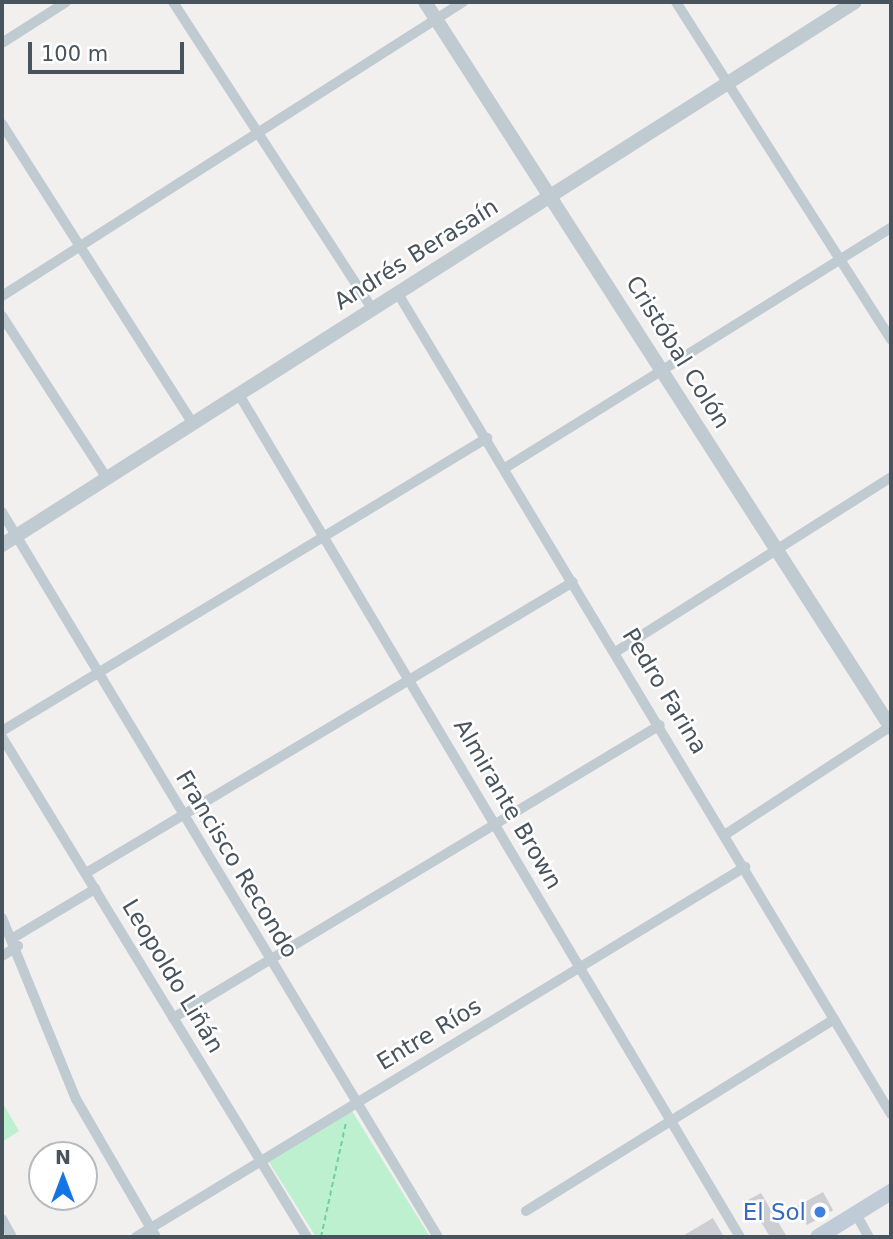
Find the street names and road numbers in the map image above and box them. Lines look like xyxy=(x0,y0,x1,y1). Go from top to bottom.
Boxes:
street label: Andrés Berasaín xyxy=(329,193,503,315)
street label: Cristóbal Colón xyxy=(620,271,736,433)
street label: Pedro Farina xyxy=(617,623,713,759)
street label: Almirante Brown xyxy=(448,714,568,894)
street label: Francisco Recondo xyxy=(170,765,304,963)
street label: Leopoldo Liñán xyxy=(116,894,230,1058)
street label: Entre Ríos xyxy=(372,992,486,1076)

